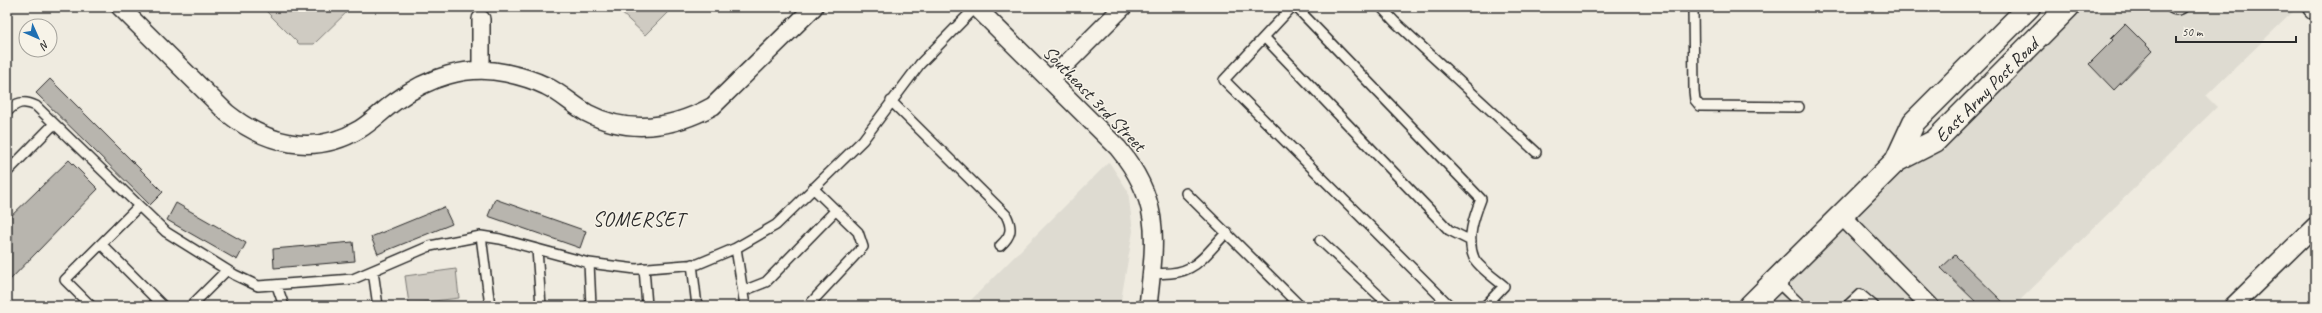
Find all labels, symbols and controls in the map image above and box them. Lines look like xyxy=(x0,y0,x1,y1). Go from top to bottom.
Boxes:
north arrow xyxy=(18,18,58,58)
scale bar xyxy=(2176,18,2296,44)
text: 50 m xyxy=(2182,24,2204,40)
street label: East Army Post Road xyxy=(1930,30,2046,148)
text: N xyxy=(36,38,52,54)
street label: Southeast 3rd Street xyxy=(1038,41,1152,158)
district label: SOMERSET xyxy=(593,207,688,232)

